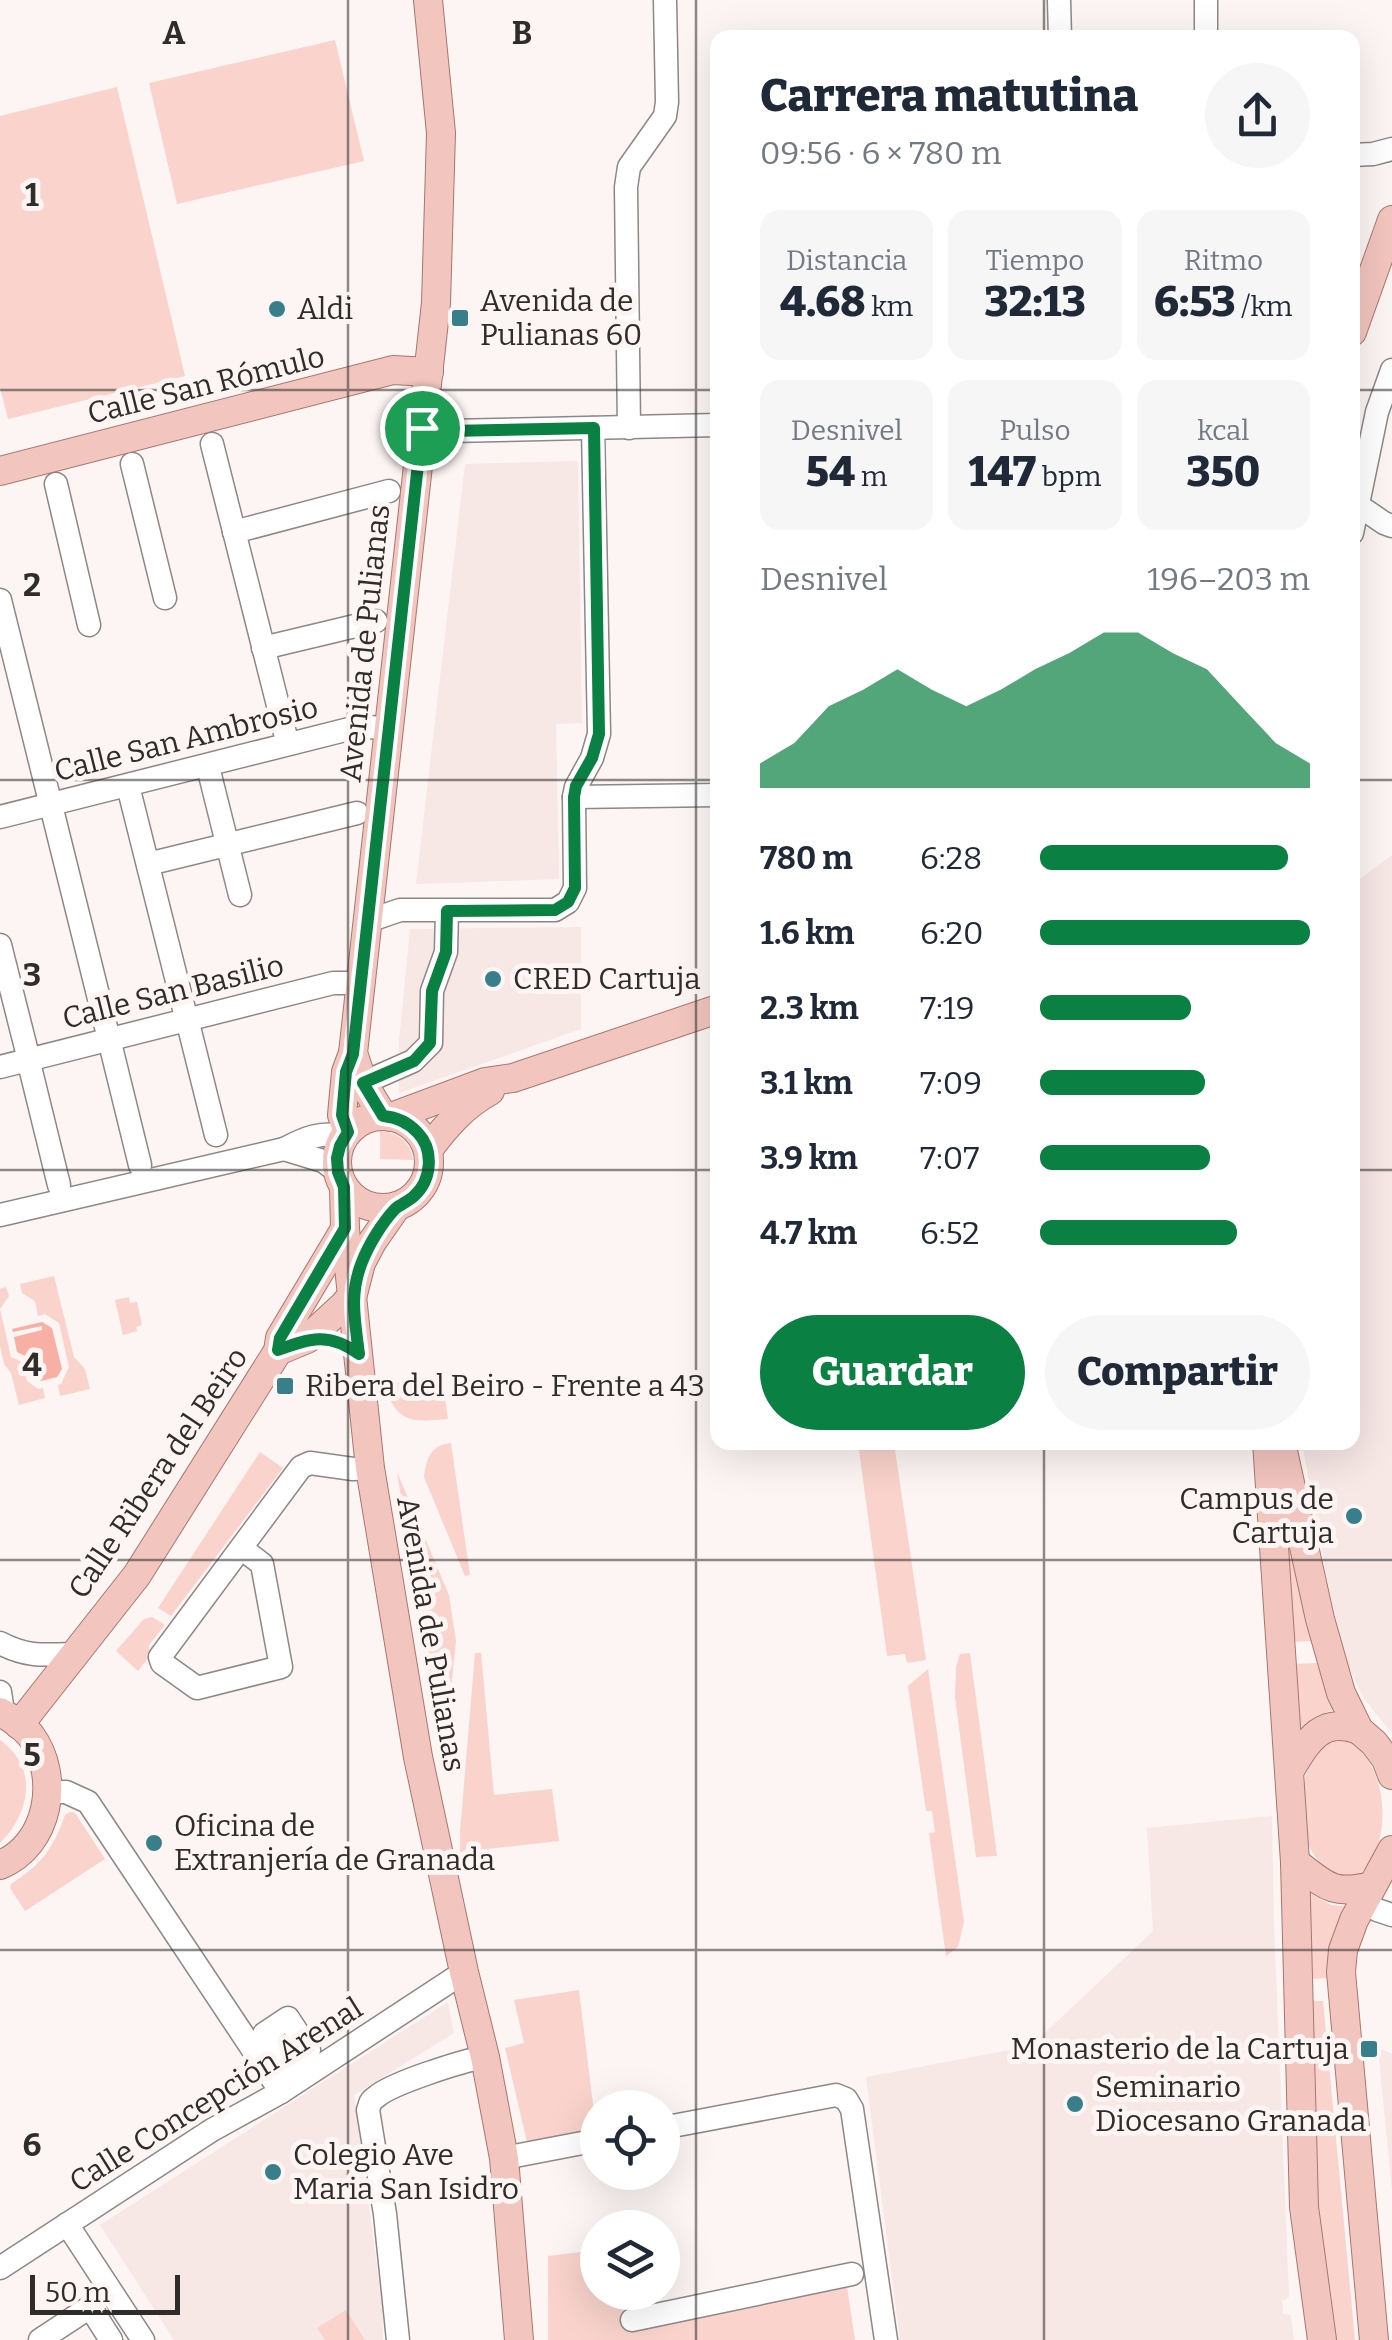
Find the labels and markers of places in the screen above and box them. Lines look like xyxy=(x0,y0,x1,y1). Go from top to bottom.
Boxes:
place label: Avenida de Pulianas 60 xyxy=(480,283,642,353)
place label: Aldi xyxy=(297,291,353,327)
marker: Aldi xyxy=(266,298,288,320)
marker: Avenida de Pulianas 60 xyxy=(449,307,471,329)
pin xyxy=(380,386,465,471)
place label: CRED Cartuja xyxy=(513,961,701,997)
marker: CRED Cartuja xyxy=(482,968,504,990)
place label: Ribera del Beiro - Frente a 43 xyxy=(305,1368,705,1404)
marker: Ribera del Beiro - Frente a 43 xyxy=(274,1375,296,1397)
place label: Campus de Cartuja xyxy=(1179,1481,1334,1551)
marker: Campus de Cartuja xyxy=(1343,1505,1365,1527)
place label: Oficina de Extranjería de Granada xyxy=(174,1808,495,1878)
marker: Oficina de Extranjería de Granada xyxy=(143,1832,165,1854)
place label: Monasterio de la Cartuja xyxy=(1011,2031,1349,2067)
marker: Monasterio de la Cartuja xyxy=(1358,2038,1380,2060)
place label: Seminario Diocesano Granada xyxy=(1095,2069,1367,2139)
marker: Seminario Diocesano Granada xyxy=(1064,2093,1086,2115)
place label: Colegio Ave Maria San Isidro xyxy=(293,2137,519,2207)
marker: Colegio Ave Maria San Isidro xyxy=(262,2161,284,2183)

